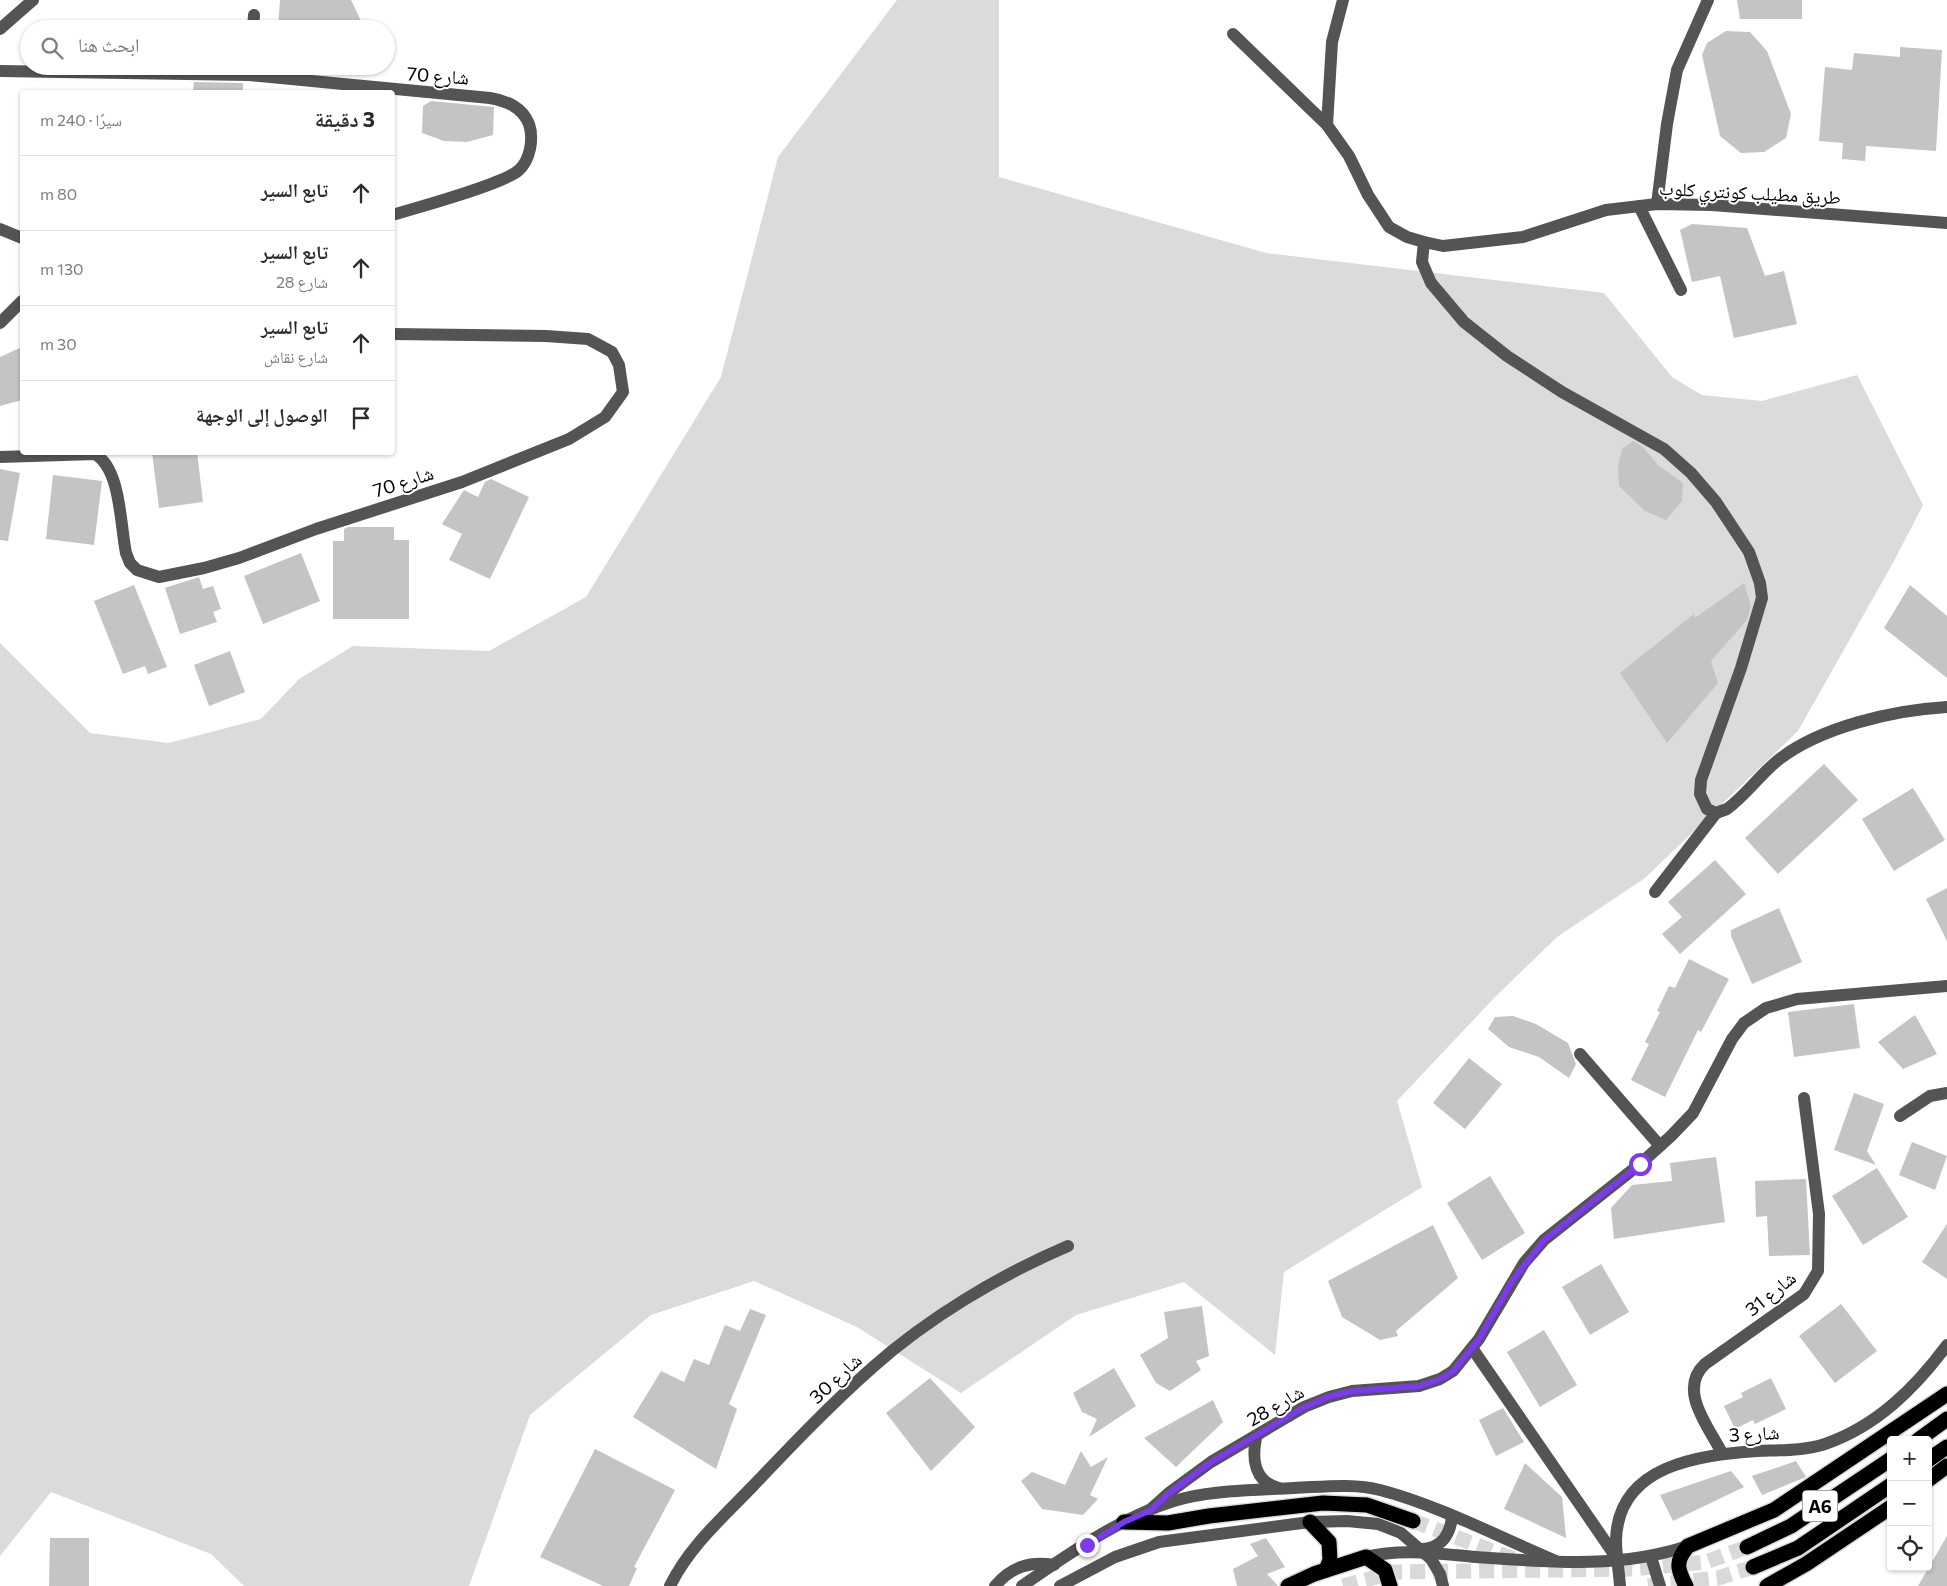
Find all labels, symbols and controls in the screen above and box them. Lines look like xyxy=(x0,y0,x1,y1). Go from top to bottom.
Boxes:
search box xyxy=(20,20,395,75)
text: ابحث هنا xyxy=(78,33,140,56)
icon: search xyxy=(38,34,66,62)
street label: شارع 70 xyxy=(406,61,470,90)
text: 3 دقيقة xyxy=(315,106,375,131)
text: سيرًا · 240 m xyxy=(40,110,122,129)
street label: طريق مطيلب كونتري كلوب xyxy=(1658,176,1841,213)
text: تابع السير xyxy=(261,178,328,201)
icon: ahead xyxy=(347,179,375,207)
text: 80 m xyxy=(40,184,77,203)
text: تابع السير xyxy=(261,240,328,263)
icon: ahead xyxy=(347,254,375,282)
text: 130 m xyxy=(40,259,83,278)
text: شارع 28 xyxy=(276,272,328,291)
text: تابع السير xyxy=(261,315,328,338)
icon: ahead xyxy=(347,329,375,357)
text: 30 m xyxy=(40,334,77,353)
text: شارع نقاش xyxy=(264,347,328,366)
text: الوصول إلى الوجهة xyxy=(196,403,328,426)
icon: arrive xyxy=(347,404,375,432)
street label: شارع 70 xyxy=(370,460,436,502)
route start xyxy=(1629,1153,1652,1176)
street label: شارع 31 xyxy=(1740,1266,1801,1321)
street label: شارع 30 xyxy=(804,1348,867,1409)
street label: شارع 28 xyxy=(1242,1380,1308,1431)
street label: شارع 3 xyxy=(1728,1420,1780,1447)
map controls xyxy=(1887,1436,1932,1571)
button: + xyxy=(1887,1436,1932,1481)
button: − xyxy=(1887,1481,1932,1526)
road number: A6 xyxy=(1802,1490,1838,1522)
button: locate xyxy=(1887,1526,1932,1571)
route end xyxy=(1076,1534,1099,1557)

